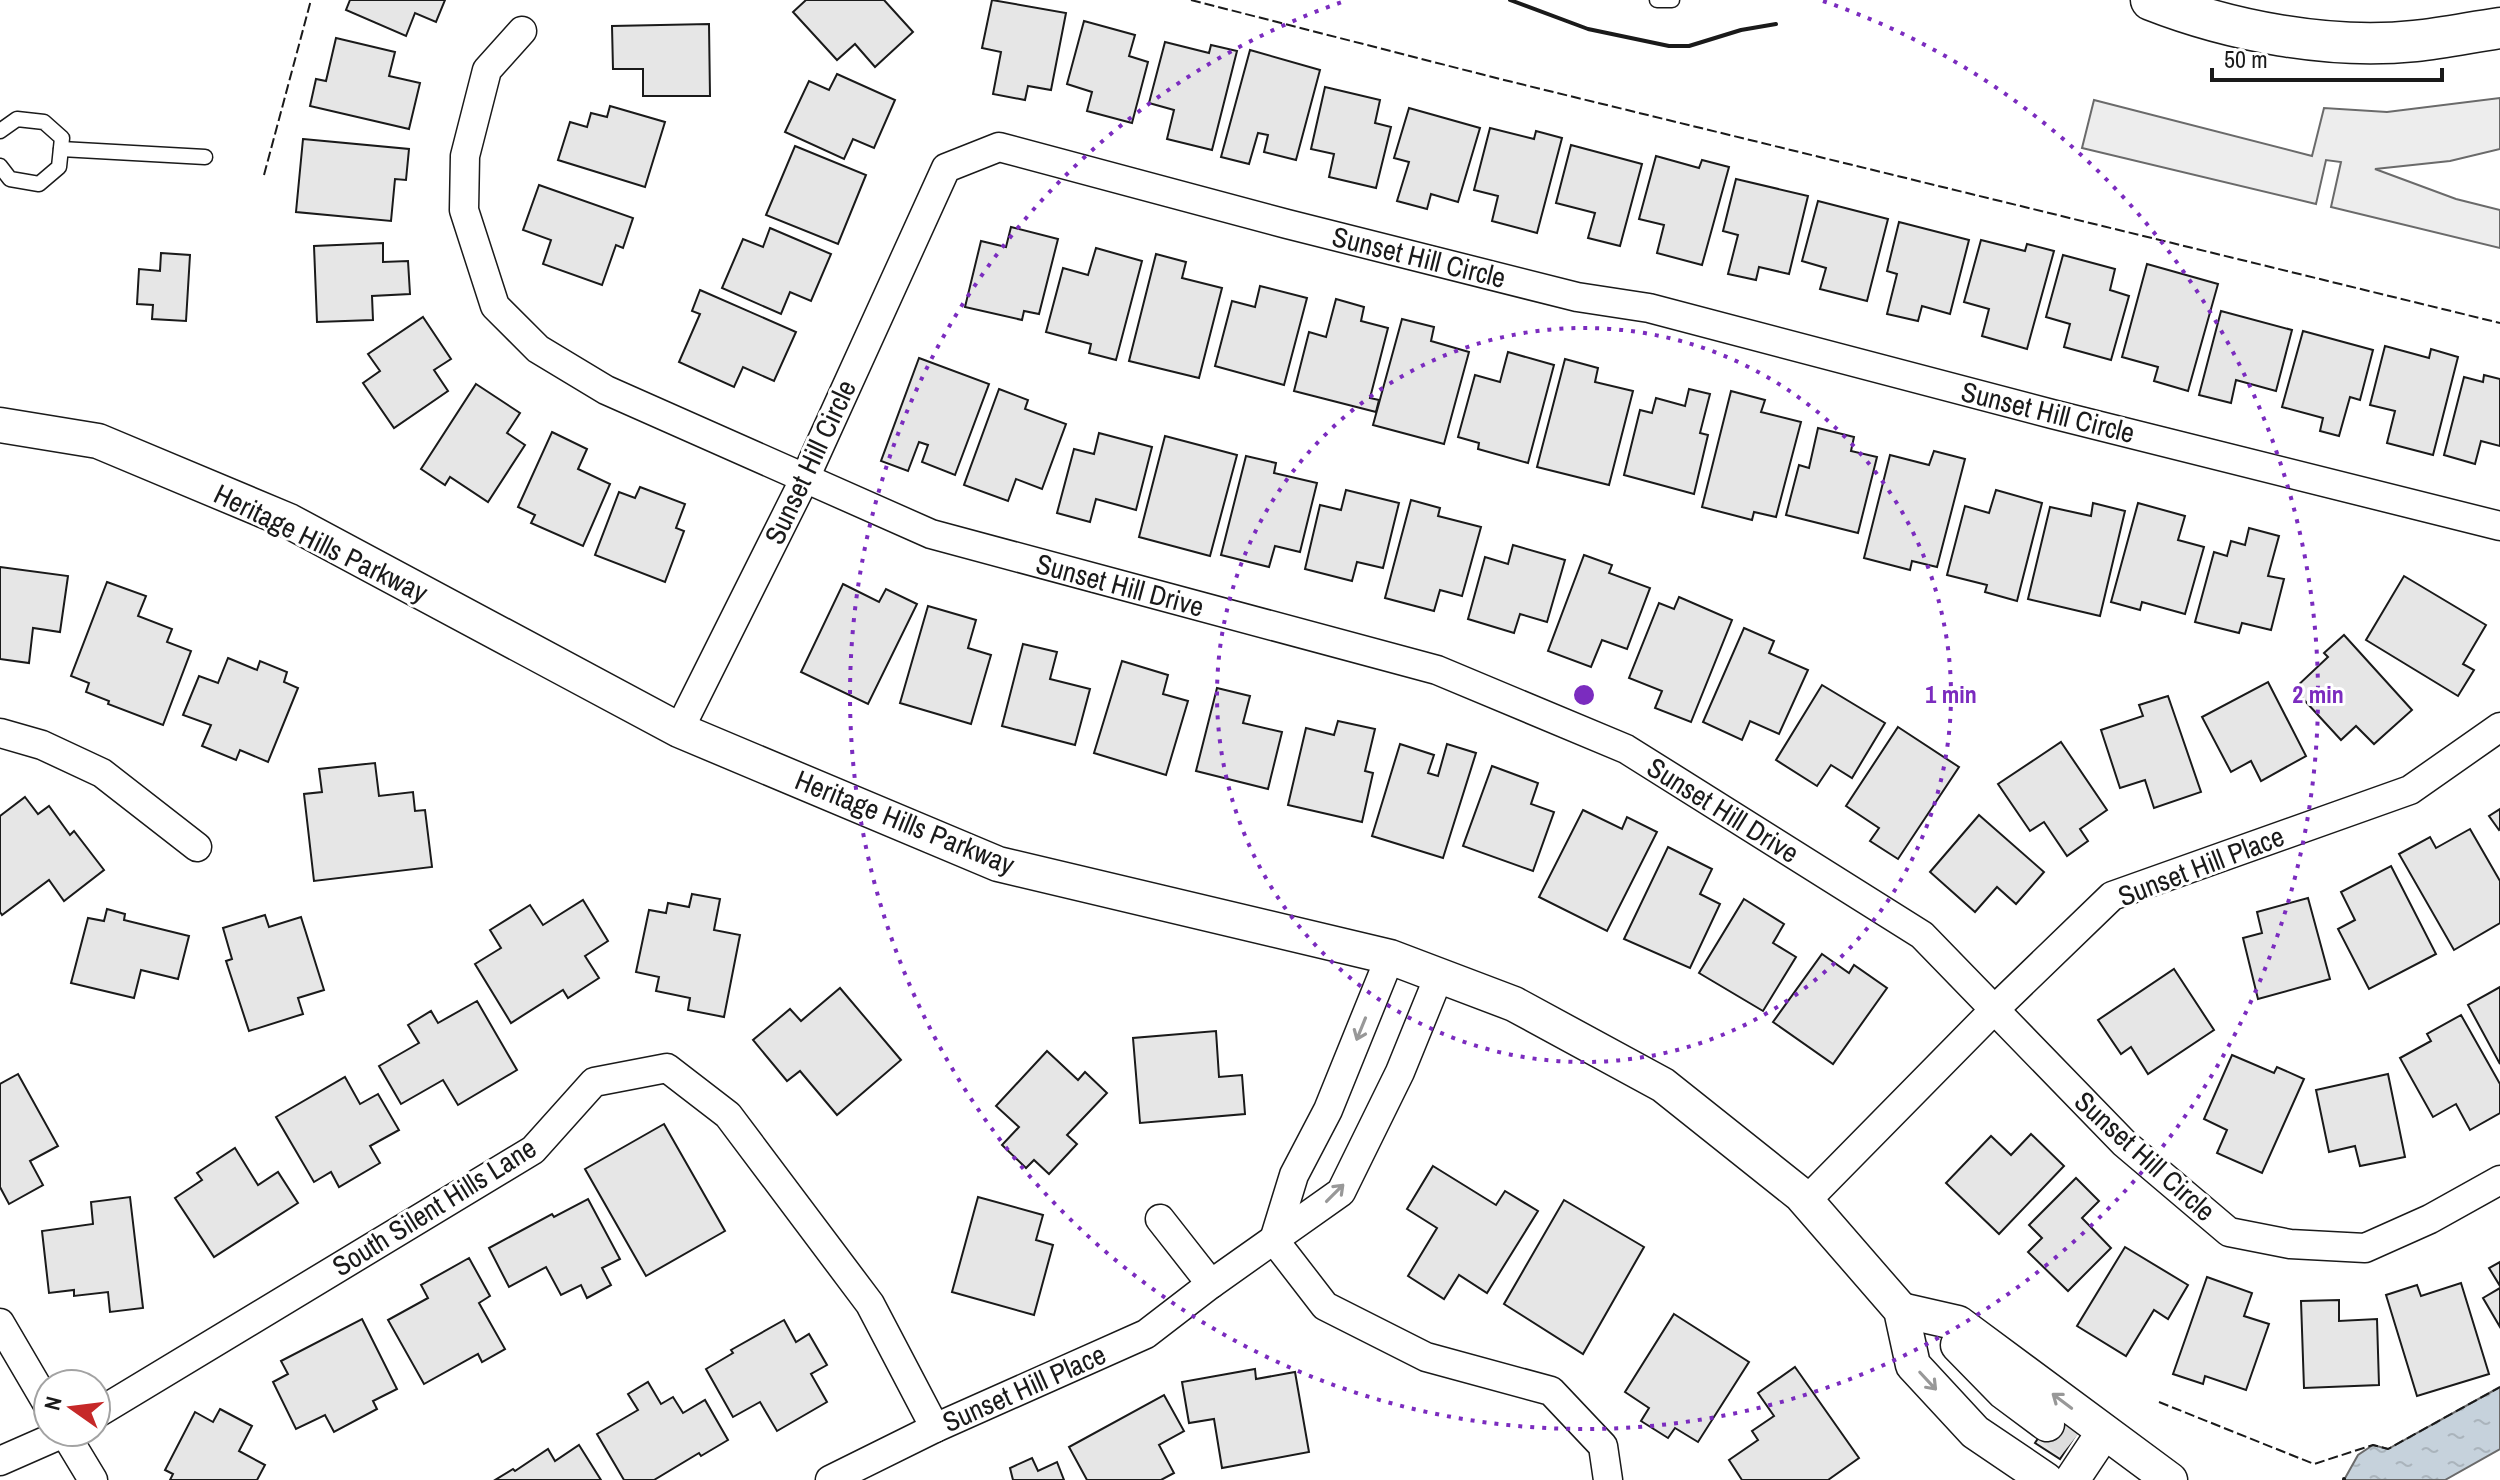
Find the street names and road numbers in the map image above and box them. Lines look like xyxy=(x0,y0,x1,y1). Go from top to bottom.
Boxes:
street label: Sunset Hill Circle xyxy=(1328,217,1510,297)
street label: Sunset Hill Circle xyxy=(1957,372,2139,452)
street label: Sunset Hill Circle xyxy=(755,374,865,550)
street label: Heritage Hills Parkway xyxy=(208,475,435,611)
street label: Sunset Hill Drive xyxy=(1032,544,1208,626)
street label: Sunset Hill Drive xyxy=(1640,748,1806,872)
street label: Heritage Hills Parkway xyxy=(790,761,1021,884)
street label: Sunset Hill Place xyxy=(2113,817,2289,915)
street label: Sunset Hill Circle xyxy=(2066,1083,2224,1229)
street label: South Silent Hills Lane xyxy=(325,1129,543,1285)
street label: Sunset Hill Place xyxy=(936,1335,1112,1441)

